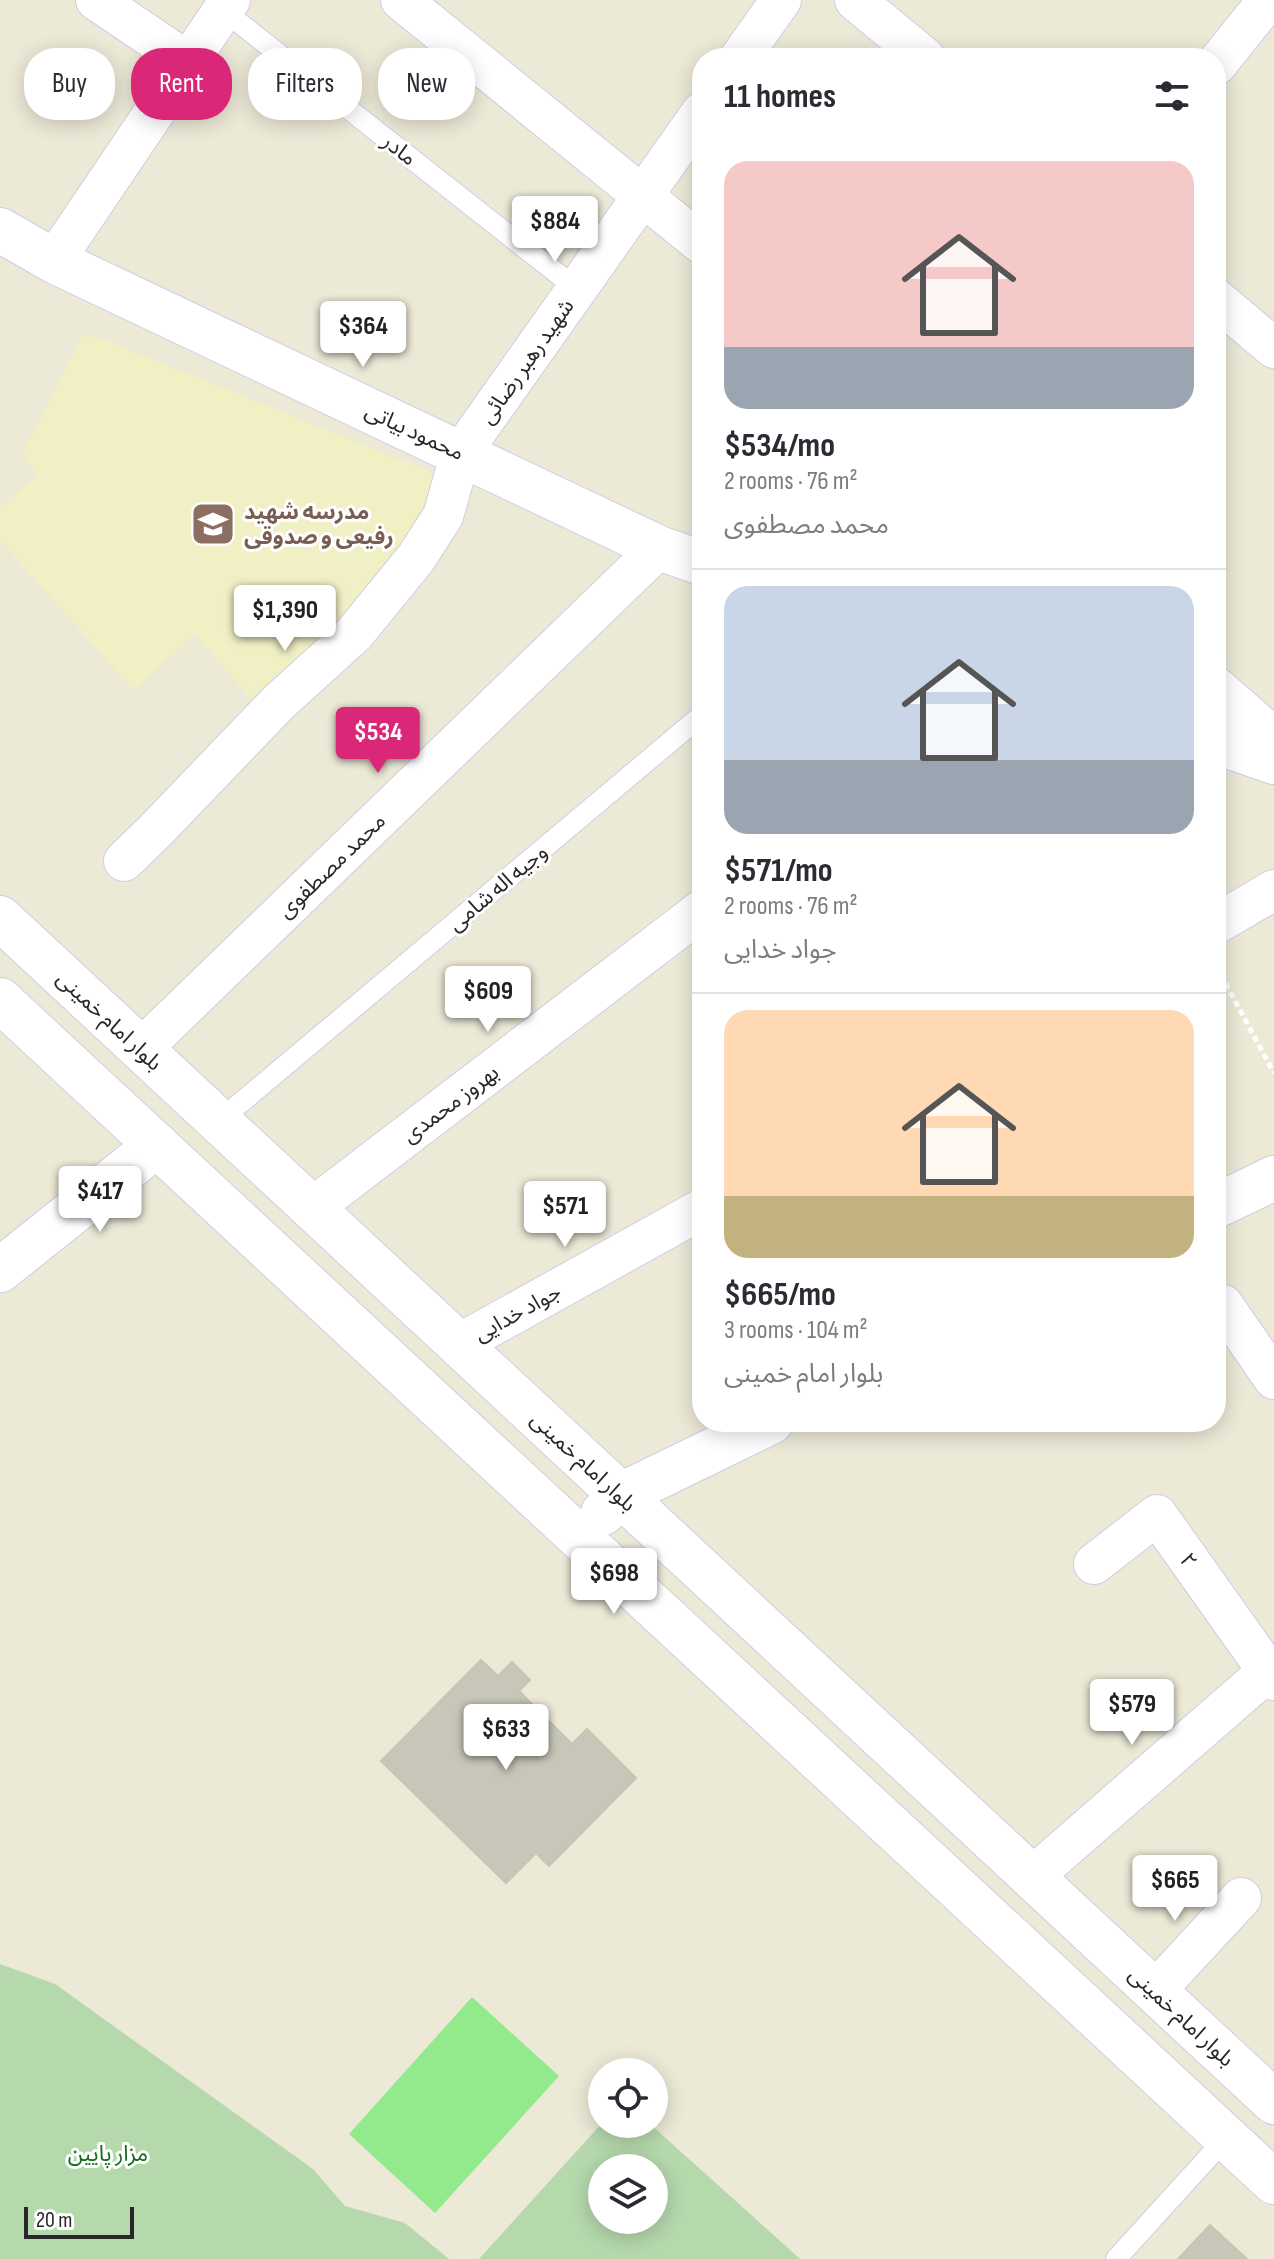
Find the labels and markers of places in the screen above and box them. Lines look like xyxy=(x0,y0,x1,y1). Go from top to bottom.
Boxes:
pin: $884 xyxy=(508,196,602,264)
pin: $364 xyxy=(316,301,410,369)
place label: مدرسه شهید رفیعی و صدوقی xyxy=(244,499,394,551)
school or university icon: مدرسه شهید رفیعی و صدوقی xyxy=(189,500,237,548)
pin: $1,390 xyxy=(220,585,350,653)
pin: $534 xyxy=(331,707,425,775)
pin: $609 xyxy=(441,966,535,1034)
pin: $417 xyxy=(53,1166,147,1234)
pin: $571 xyxy=(518,1181,612,1249)
pin: $698 xyxy=(567,1548,661,1616)
pin: $579 xyxy=(1085,1679,1179,1747)
pin: $633 xyxy=(459,1704,553,1772)
pin: $665 xyxy=(1128,1855,1222,1923)

